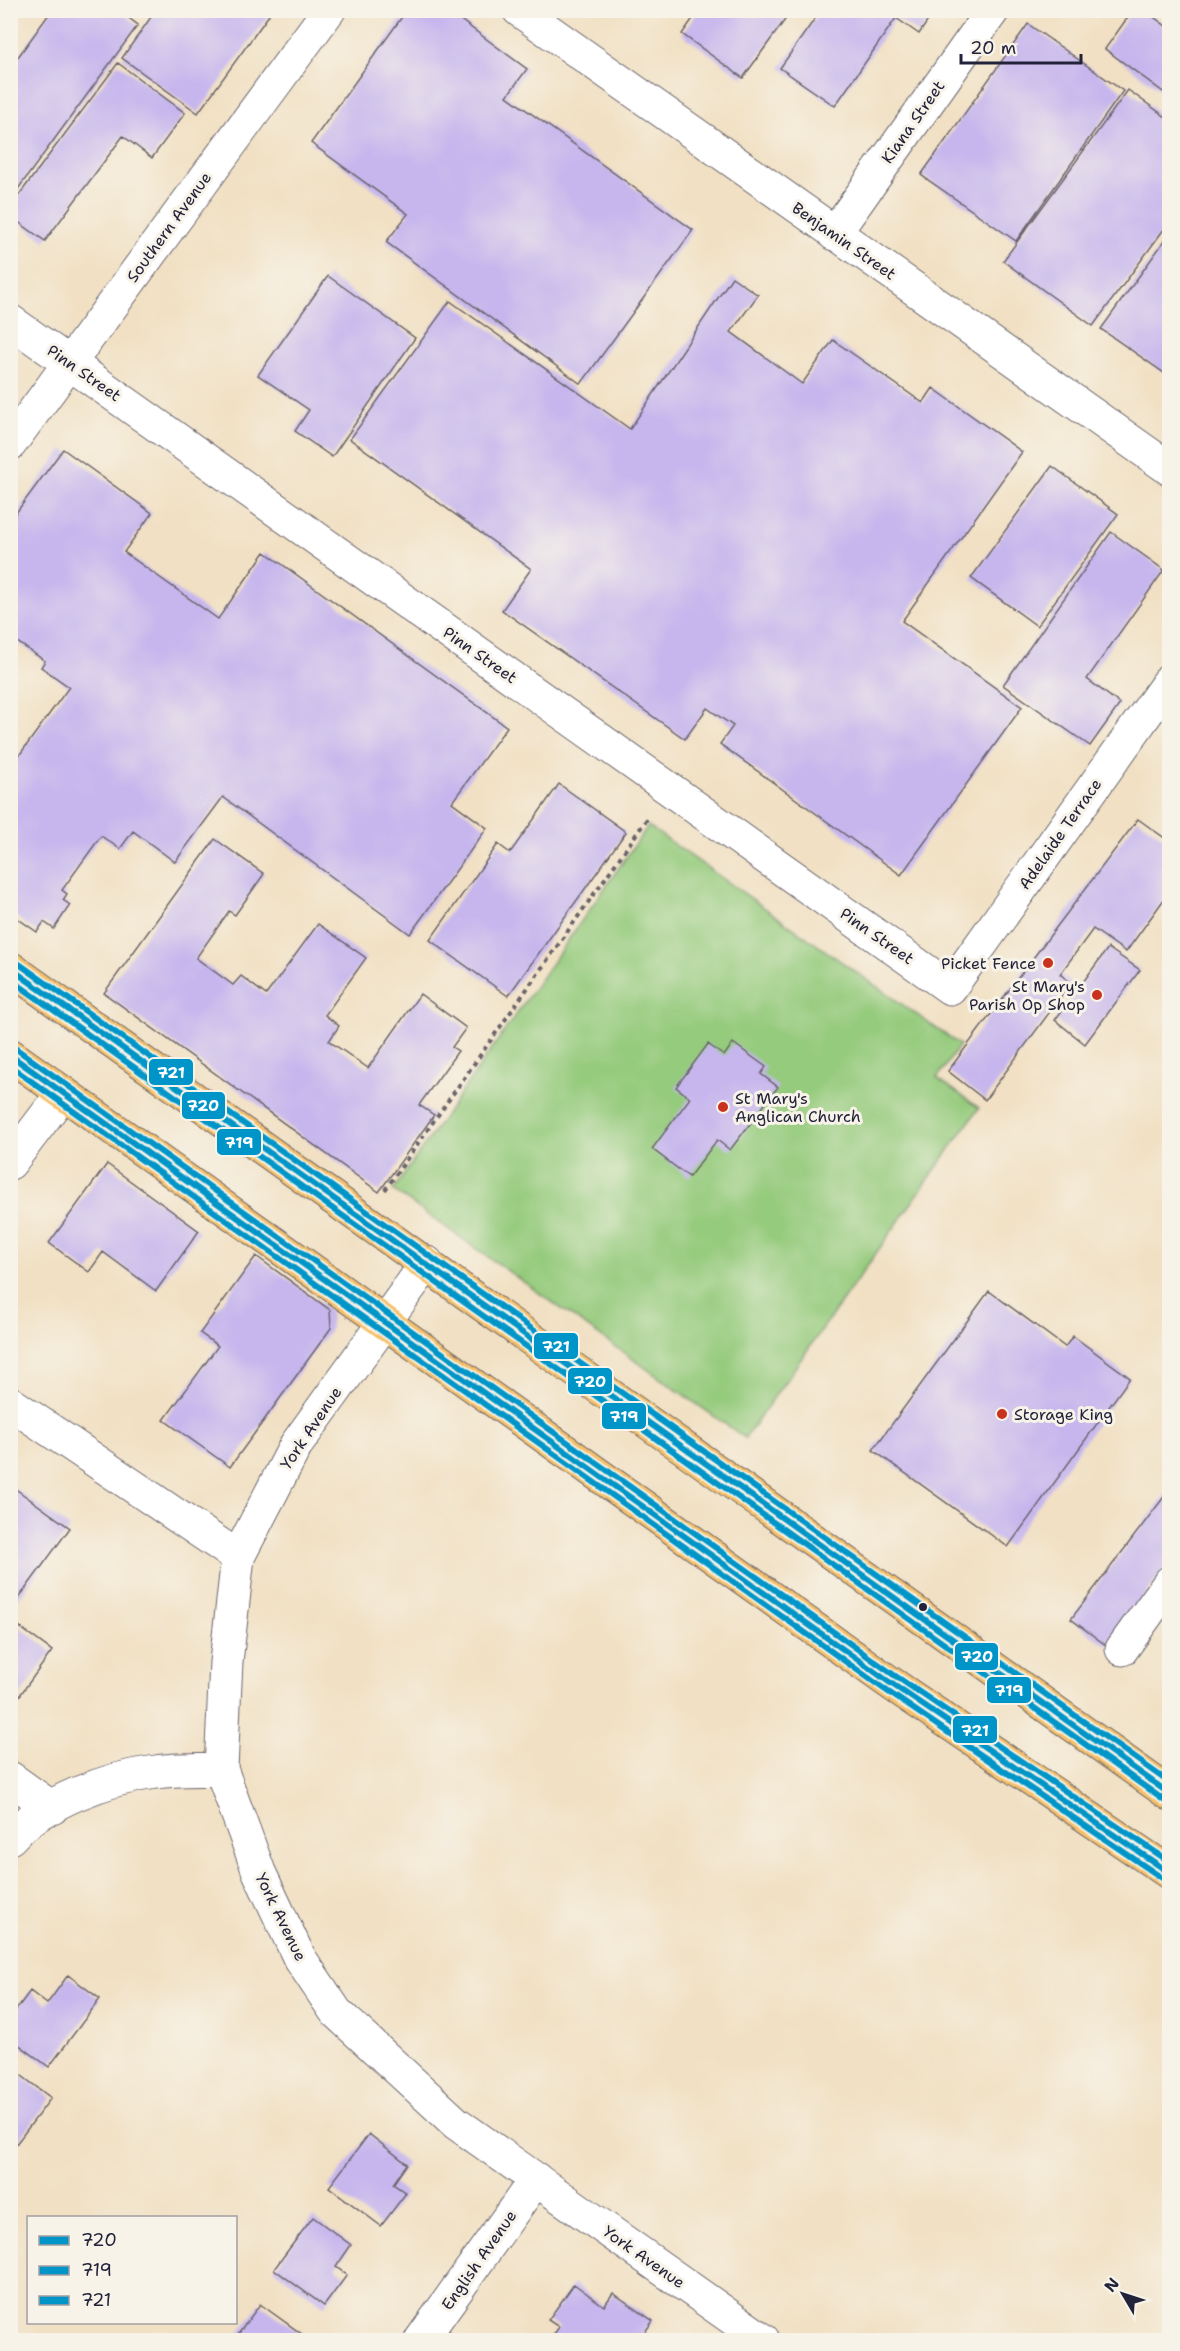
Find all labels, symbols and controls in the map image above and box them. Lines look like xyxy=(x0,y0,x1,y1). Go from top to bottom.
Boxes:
scale bar xyxy=(961,27,1081,65)
text: 20 m xyxy=(970,36,1016,60)
street label: Kiana Street xyxy=(877,76,949,168)
street label: Southern Avenue xyxy=(122,168,216,286)
street label: Benjamin Street xyxy=(788,197,900,285)
street label: Pinn Street xyxy=(43,340,125,406)
street label: Pinn Street xyxy=(439,622,521,688)
street label: Adelaide Terrace xyxy=(1014,774,1106,894)
street label: Pinn Street xyxy=(836,903,918,969)
place label: Picket Fence xyxy=(941,953,1036,974)
marker: Picket Fence xyxy=(1041,956,1055,970)
place label: St Mary's Parish Op Shop xyxy=(969,976,1085,1015)
marker: St Mary's Parish Op Shop xyxy=(1090,988,1104,1002)
line badge: 721 xyxy=(148,1058,194,1086)
text: 721 xyxy=(157,1062,185,1083)
place label: St Mary's Anglican Church xyxy=(735,1088,861,1127)
line badge: 720 xyxy=(181,1091,226,1120)
text: 720 xyxy=(187,1095,219,1116)
marker: St Mary's Anglican Church xyxy=(716,1100,730,1114)
line badge: 719 xyxy=(216,1128,262,1156)
text: 719 xyxy=(225,1132,253,1153)
line badge: 721 xyxy=(533,1332,579,1360)
text: 721 xyxy=(542,1336,570,1357)
line badge: 720 xyxy=(567,1367,613,1395)
text: 720 xyxy=(574,1371,606,1392)
street label: York Avenue xyxy=(276,1382,346,1474)
line badge: 719 xyxy=(601,1402,647,1430)
place label: Storage King xyxy=(1014,1404,1113,1425)
text: 719 xyxy=(610,1406,638,1427)
marker: Storage King xyxy=(995,1407,1009,1421)
unlabelled marker xyxy=(917,1601,929,1613)
line badge: 720 xyxy=(954,1642,999,1671)
text: 720 xyxy=(961,1646,993,1667)
line badge: 719 xyxy=(986,1676,1032,1704)
text: 719 xyxy=(995,1680,1023,1701)
line badge: 721 xyxy=(952,1715,998,1744)
text: 721 xyxy=(961,1720,989,1741)
street label: York Avenue xyxy=(251,1869,311,1965)
street label: English Avenue xyxy=(437,2206,521,2314)
legend xyxy=(27,2216,237,2324)
street label: York Avenue xyxy=(599,2221,689,2293)
text: 720 xyxy=(81,2228,117,2252)
text: 719 xyxy=(81,2258,112,2282)
north arrow xyxy=(1093,2264,1153,2324)
text: N xyxy=(1100,2273,1124,2296)
text: 721 xyxy=(81,2288,111,2312)

